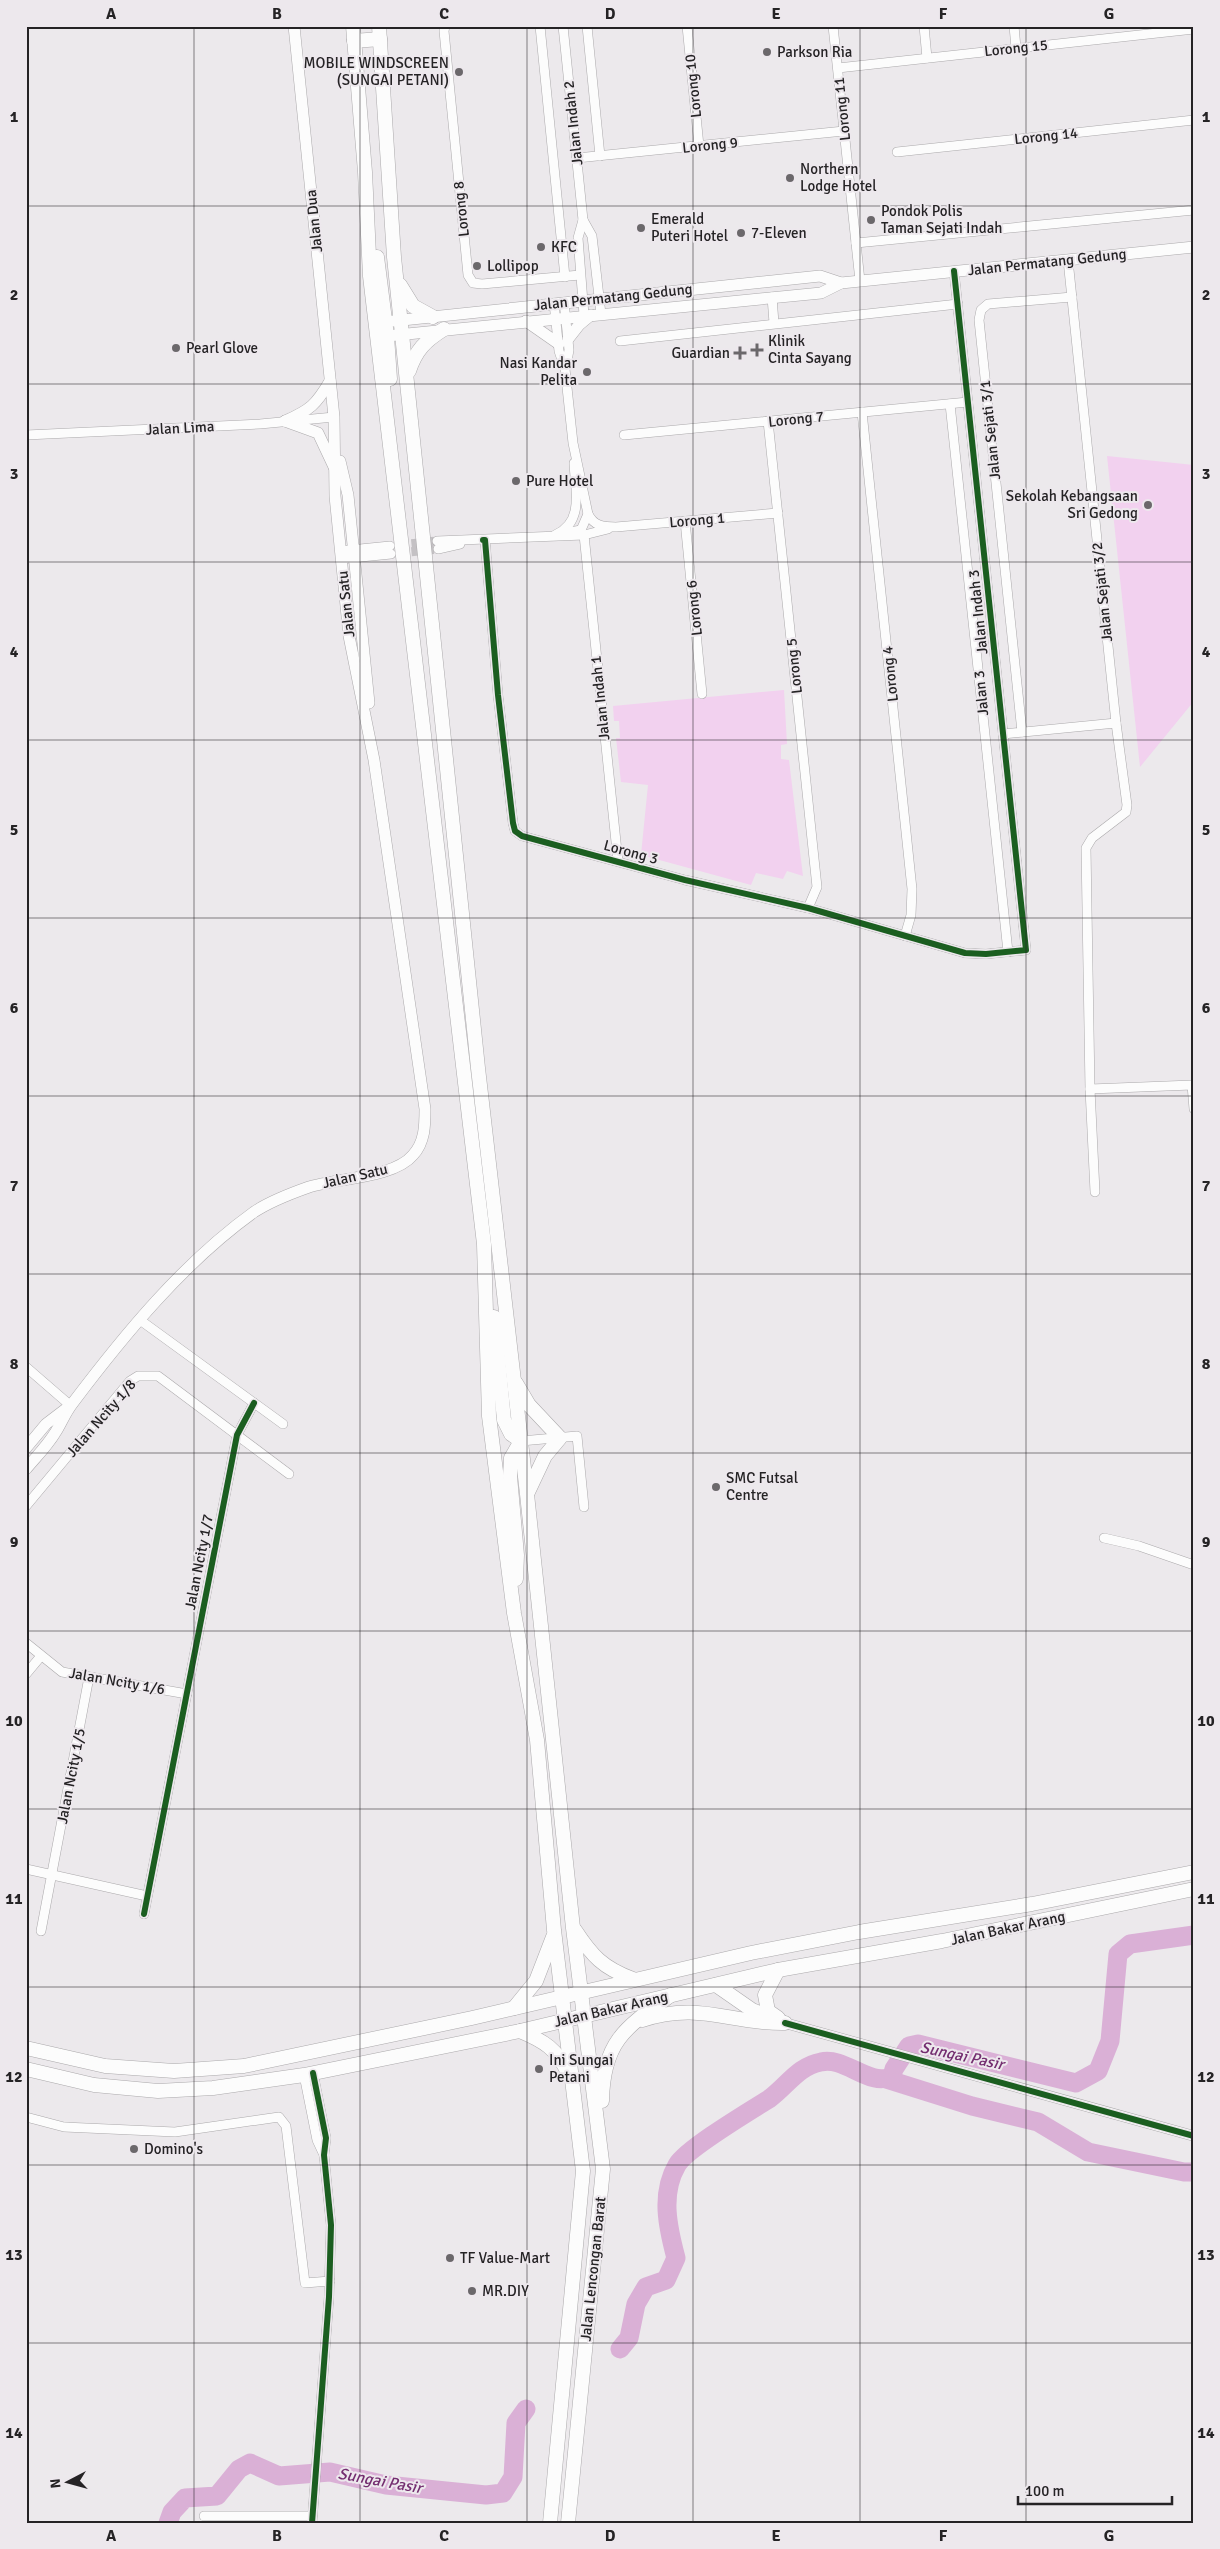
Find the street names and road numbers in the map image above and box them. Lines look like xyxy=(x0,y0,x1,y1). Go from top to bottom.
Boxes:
street label: Lorong 15 xyxy=(983,36,1049,60)
street label: Lorong 10 xyxy=(681,53,705,119)
street label: Lorong 11 xyxy=(830,76,854,142)
street label: Jalan Indah 2 xyxy=(560,80,586,166)
street label: Lorong 14 xyxy=(1013,124,1079,148)
street label: Lorong 9 xyxy=(681,133,739,157)
street label: Lorong 8 xyxy=(449,180,473,238)
street label: Jalan Dua xyxy=(302,189,326,253)
street label: Jalan Permatang Gedung xyxy=(967,245,1127,279)
street label: Jalan Permatang Gedung xyxy=(533,280,693,314)
street label: Jalan Sejati 3/1 xyxy=(976,379,1004,481)
street label: Lorong 7 xyxy=(767,407,825,431)
street label: Jalan Lima xyxy=(145,417,215,439)
street label: Lorong 1 xyxy=(668,509,726,531)
street label: Jalan Sejati 3/2 xyxy=(1088,541,1116,643)
street label: Jalan Indah 3 xyxy=(965,569,991,655)
street label: Jalan Satu xyxy=(334,570,358,638)
street label: Lorong 6 xyxy=(682,579,706,637)
street label: Lorong 5 xyxy=(782,637,806,695)
street label: Lorong 4 xyxy=(878,645,902,703)
street label: Jalan Indah 1 xyxy=(587,655,613,741)
street label: Jalan 3 xyxy=(970,669,992,717)
street label: Lorong 3 xyxy=(602,836,660,868)
street label: Jalan Satu xyxy=(320,1160,390,1192)
street label: Jalan Ncity 1/8 xyxy=(62,1375,140,1461)
street label: Jalan Ncity 1/7 xyxy=(181,1513,217,1611)
street label: Jalan Ncity 1/6 xyxy=(68,1664,166,1698)
street label: Jalan Ncity 1/5 xyxy=(53,1727,89,1825)
street label: Jalan Bakar Arang xyxy=(949,1907,1067,1949)
street label: Jalan Bakar Arang xyxy=(552,1987,670,2031)
street label: Jalan Lencongan Barat xyxy=(576,2196,610,2342)

